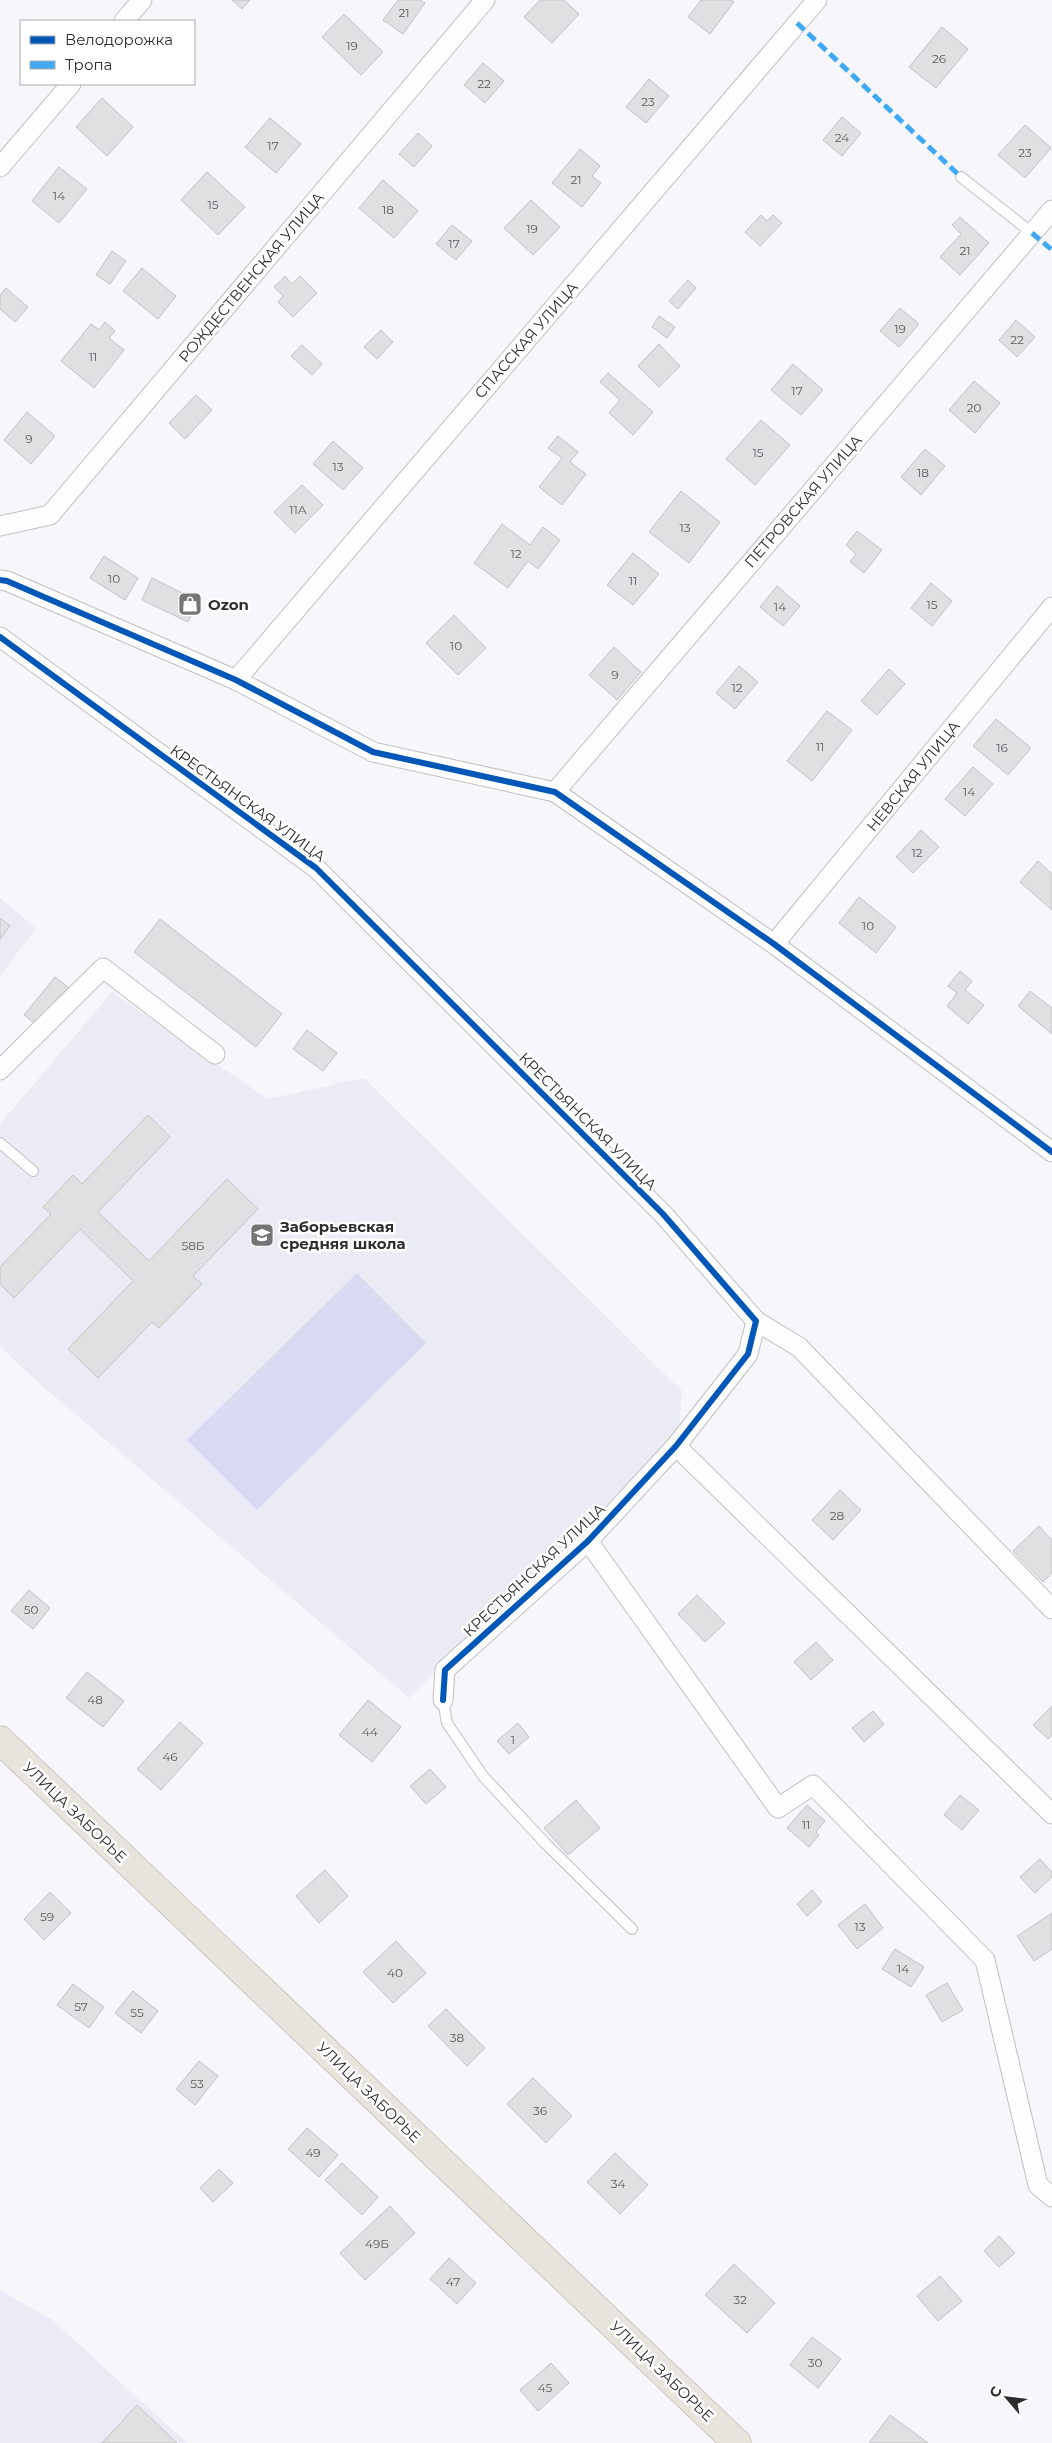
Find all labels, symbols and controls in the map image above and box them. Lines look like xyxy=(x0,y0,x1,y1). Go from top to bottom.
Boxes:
house number: 21 xyxy=(398,5,410,20)
legend xyxy=(20,20,195,85)
text: Велодорожка xyxy=(65,30,173,49)
house number: 19 xyxy=(346,38,358,53)
house number: 26 xyxy=(932,51,946,66)
text: Тропа xyxy=(65,55,112,74)
house number: 22 xyxy=(477,76,491,91)
house number: 23 xyxy=(641,94,655,109)
house number: 24 xyxy=(835,130,849,145)
house number: 17 xyxy=(267,138,279,153)
house number: 23 xyxy=(1018,145,1032,160)
house number: 21 xyxy=(570,172,582,187)
house number: 14 xyxy=(53,188,65,203)
street label: РОЖДЕСТВЕНСКАЯ УЛИЦА xyxy=(174,188,328,366)
house number: 15 xyxy=(207,197,219,212)
house number: 18 xyxy=(382,202,394,217)
house number: 19 xyxy=(526,221,538,236)
house number: 17 xyxy=(448,236,460,251)
house number: 21 xyxy=(959,243,971,258)
street label: СПАССКАЯ УЛИЦА xyxy=(470,278,582,402)
house number: 19 xyxy=(894,321,906,336)
house number: 22 xyxy=(1010,332,1024,347)
house number: 11 xyxy=(89,349,97,364)
house number: 17 xyxy=(791,383,803,398)
house number: 20 xyxy=(967,400,981,415)
house number: 9 xyxy=(25,431,33,446)
street label: ПЕТРОВСКАЯ УЛИЦА xyxy=(740,431,866,571)
house number: 15 xyxy=(752,445,764,460)
house number: 13 xyxy=(332,459,344,474)
house number: 18 xyxy=(917,465,929,480)
house number: 11А xyxy=(289,502,307,517)
house number: 13 xyxy=(679,520,691,535)
house number: 12 xyxy=(510,546,522,561)
house number: 10 xyxy=(108,571,120,586)
house number: 11 xyxy=(629,573,637,588)
shop icon: Ozon xyxy=(177,591,203,617)
place label: Ozon xyxy=(208,595,249,614)
house number: 15 xyxy=(926,597,938,612)
house number: 14 xyxy=(774,599,786,614)
house number: 10 xyxy=(450,638,462,653)
house number: 9 xyxy=(611,667,619,682)
house number: 12 xyxy=(731,680,743,695)
street label: НЕВСКАЯ УЛИЦА xyxy=(862,717,964,835)
house number: 11 xyxy=(816,739,824,754)
street label: КРЕСТЬЯНСКАЯ УЛИЦА xyxy=(167,740,329,866)
house number: 16 xyxy=(996,740,1008,755)
house number: 14 xyxy=(963,784,975,799)
house number: 12 xyxy=(911,845,923,860)
house number: 10 xyxy=(862,918,874,933)
street label: КРЕСТЬЯНСКАЯ УЛИЦА xyxy=(515,1048,661,1194)
place label: Заборьевская средняя школа xyxy=(279,1217,406,1253)
school or university icon: Заборьевская средняя школа xyxy=(249,1222,275,1248)
house number: 58Б xyxy=(181,1238,205,1253)
street label: КРЕСТЬЯНСКАЯ УЛИЦА xyxy=(459,1499,609,1641)
house number: 28 xyxy=(830,1508,845,1523)
house number: 50 xyxy=(24,1602,38,1617)
house number: 48 xyxy=(87,1692,103,1707)
house number: 44 xyxy=(362,1724,378,1739)
house number: 1 xyxy=(511,1732,515,1747)
house number: 46 xyxy=(162,1749,178,1764)
street label: УЛИЦА ЗАБОРЬЕ xyxy=(19,1758,131,1866)
house number: 11 xyxy=(802,1817,810,1832)
house number: 59 xyxy=(40,1909,54,1924)
house number: 13 xyxy=(854,1919,866,1934)
house number: 14 xyxy=(897,1961,909,1976)
house number: 40 xyxy=(387,1965,403,1980)
house number: 57 xyxy=(74,1999,88,2014)
house number: 55 xyxy=(130,2005,144,2020)
house number: 38 xyxy=(450,2030,465,2045)
street label: УЛИЦА ЗАБОРЬЕ xyxy=(313,2038,425,2146)
house number: 53 xyxy=(190,2076,204,2091)
house number: 36 xyxy=(533,2103,547,2118)
house number: 49 xyxy=(305,2145,321,2160)
house number: 34 xyxy=(611,2176,625,2191)
house number: 49Б xyxy=(365,2236,389,2251)
house number: 47 xyxy=(446,2274,460,2289)
house number: 32 xyxy=(733,2292,747,2307)
street label: УЛИЦА ЗАБОРЬЕ xyxy=(606,2317,718,2425)
house number: 30 xyxy=(808,2355,822,2370)
north arrow xyxy=(982,2373,1032,2423)
house number: 45 xyxy=(538,2380,553,2395)
text: С xyxy=(985,2383,1006,2401)

